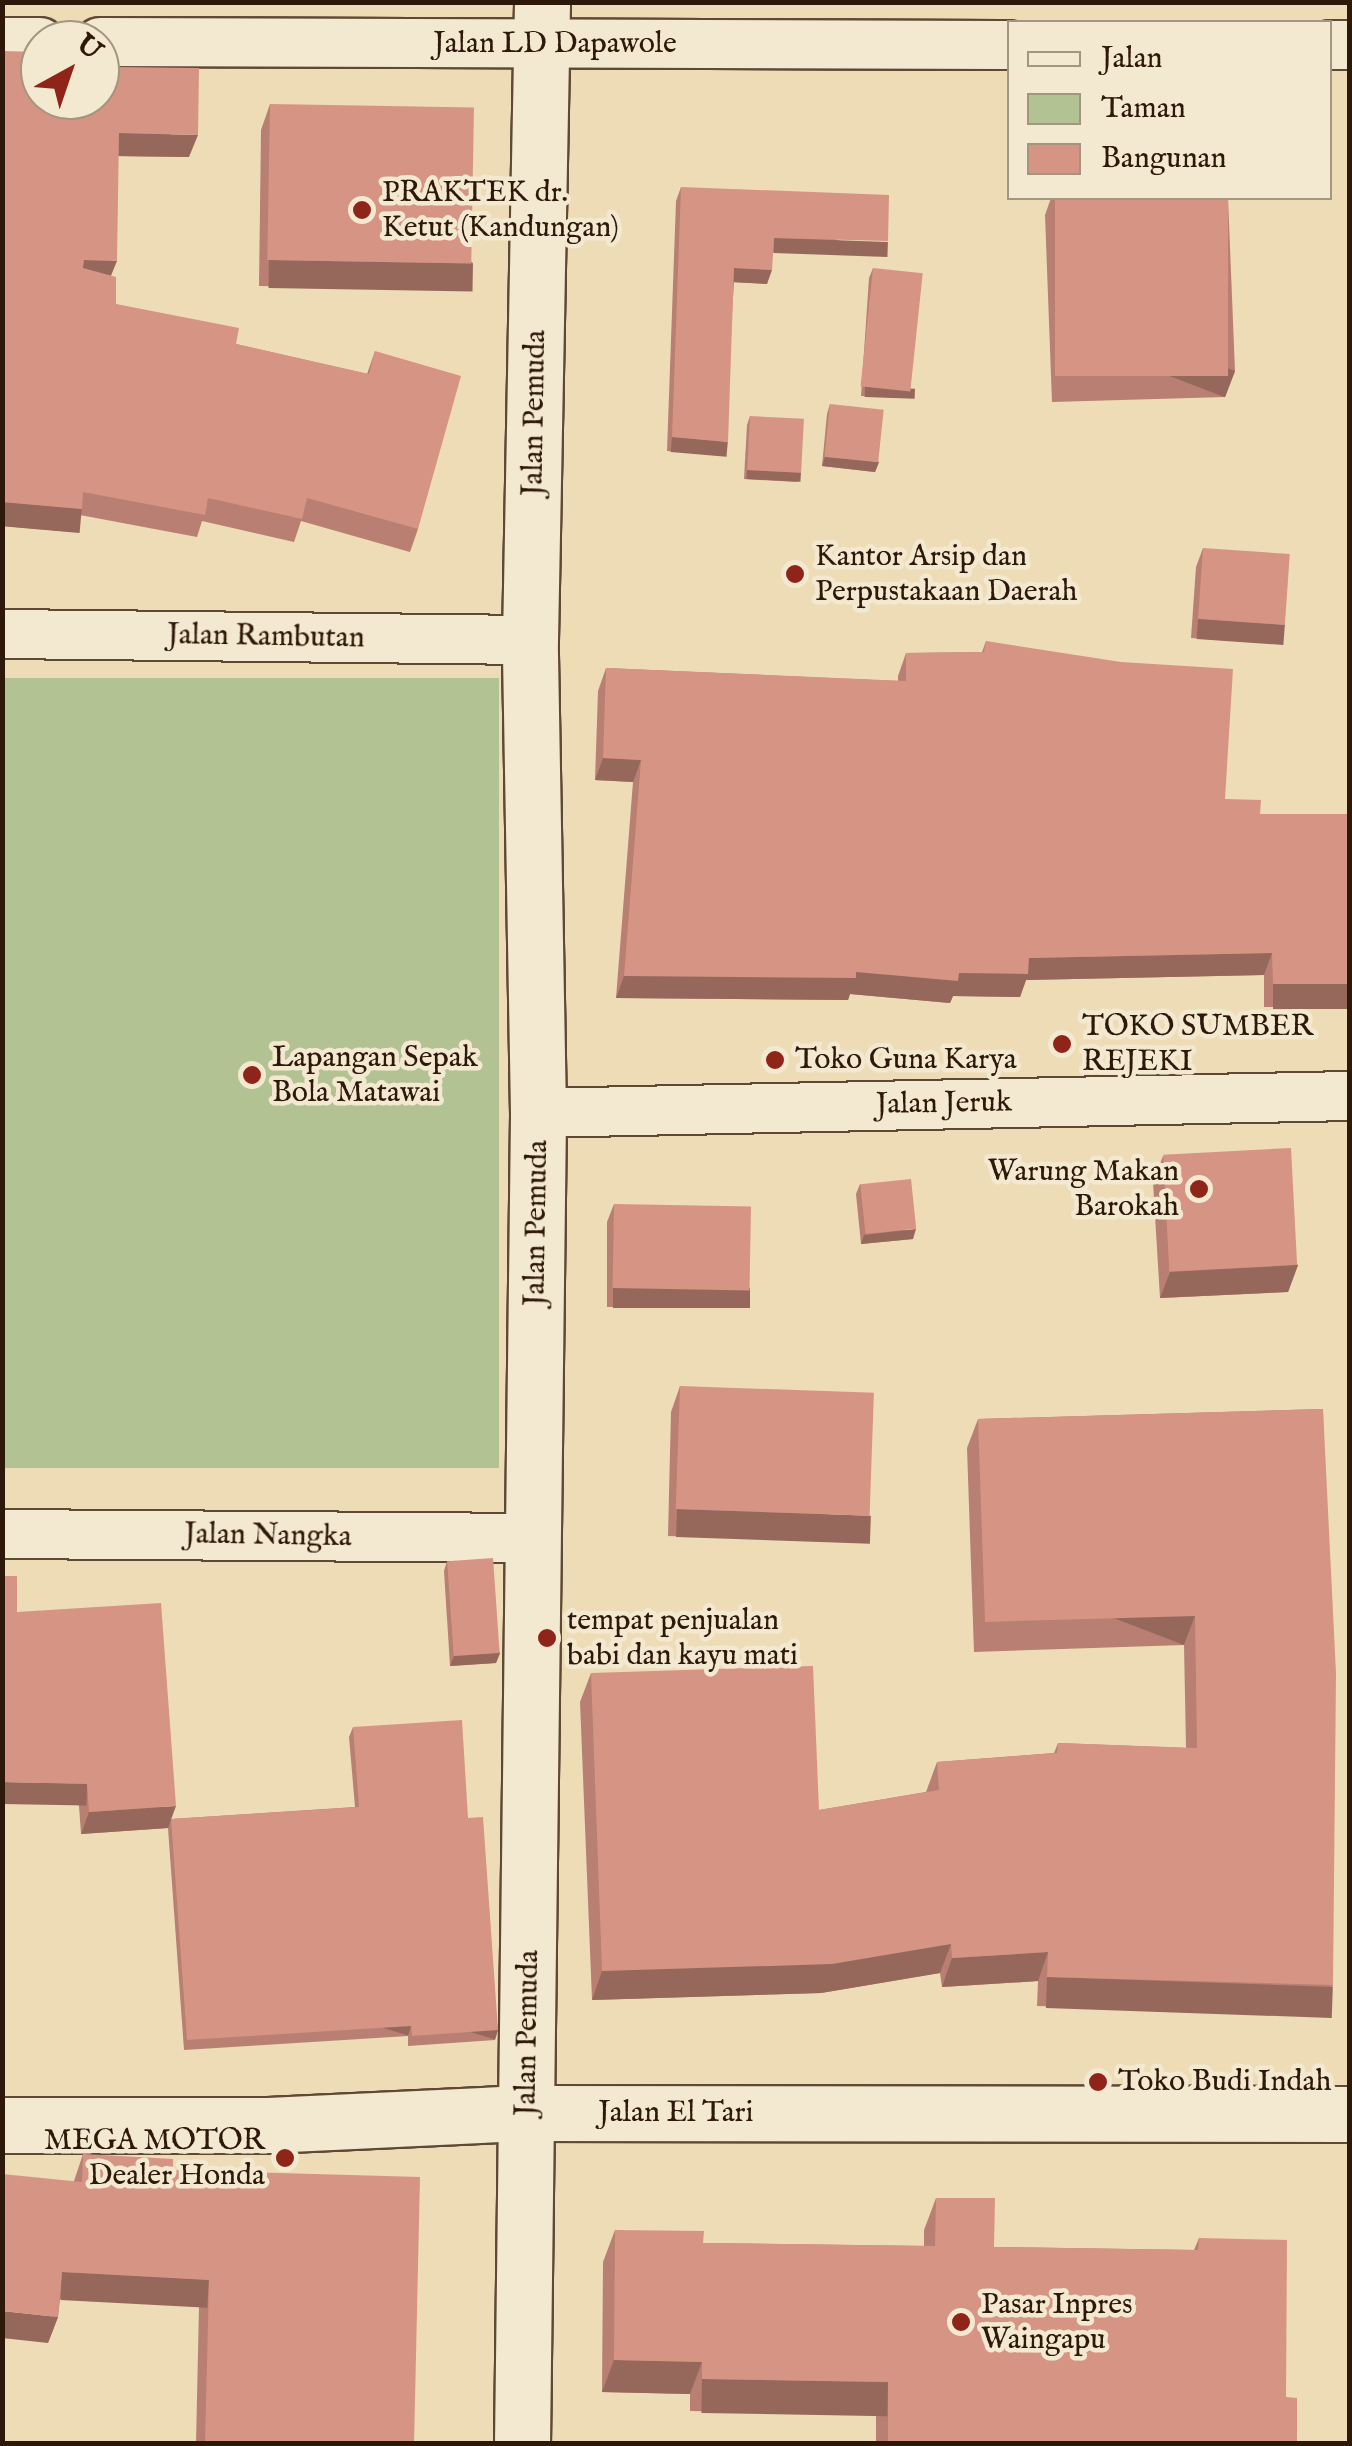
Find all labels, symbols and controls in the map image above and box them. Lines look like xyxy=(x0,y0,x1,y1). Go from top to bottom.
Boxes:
north arrow xyxy=(20,20,120,120)
legend xyxy=(1007,20,1332,200)
street label: Jalan LD Dapawole xyxy=(433,26,677,62)
text: U xyxy=(68,27,109,69)
text: Jalan xyxy=(1101,40,1163,78)
text: Taman xyxy=(1101,90,1186,128)
text: Bangunan xyxy=(1101,140,1227,178)
place label: PRAKTEK dr. Ketut (Kandungan) xyxy=(382,175,619,246)
marker: PRAKTEK dr. Ketut (Kandungan) xyxy=(351,199,373,221)
street label: Jalan Pemuda xyxy=(516,330,554,496)
place label: Kantor Arsip dan Perpustakaan Daerah xyxy=(815,539,1077,610)
marker: Kantor Arsip dan Perpustakaan Daerah xyxy=(784,563,806,585)
street label: Jalan Rambutan xyxy=(167,617,365,657)
place label: TOKO SUMBER REJEKI xyxy=(1082,1009,1313,1080)
marker: TOKO SUMBER REJEKI xyxy=(1051,1033,1073,1055)
place label: Lapangan Sepak Bola Matawai xyxy=(272,1040,478,1110)
place label: Toko Guna Karya xyxy=(795,1042,1017,1078)
marker: Toko Guna Karya xyxy=(764,1049,786,1071)
marker: Lapangan Sepak Bola Matawai xyxy=(241,1064,263,1086)
street label: Jalan Jeruk xyxy=(876,1085,1012,1123)
street label: Jalan Pemuda xyxy=(518,1140,556,1306)
place label: Warung Makan Barokah xyxy=(988,1154,1179,1224)
marker: Warung Makan Barokah xyxy=(1188,1178,1210,1200)
street label: Jalan Nangka xyxy=(184,1517,352,1555)
place label: tempat penjualan babi dan kayu mati xyxy=(567,1603,798,1674)
marker: tempat penjualan babi dan kayu mati xyxy=(536,1627,558,1649)
street label: Jalan Pemuda xyxy=(509,1950,547,2116)
place label: Toko Budi Indah xyxy=(1118,2064,1332,2100)
marker: Toko Budi Indah xyxy=(1087,2071,1109,2093)
street label: Jalan El Tari xyxy=(598,2095,754,2131)
place label: MEGA MOTOR Dealer Honda xyxy=(44,2123,265,2194)
marker: MEGA MOTOR Dealer Honda xyxy=(274,2147,296,2169)
place label: Pasar Inpres Waingapu xyxy=(981,2287,1133,2358)
marker: Pasar Inpres Waingapu xyxy=(950,2311,972,2333)

